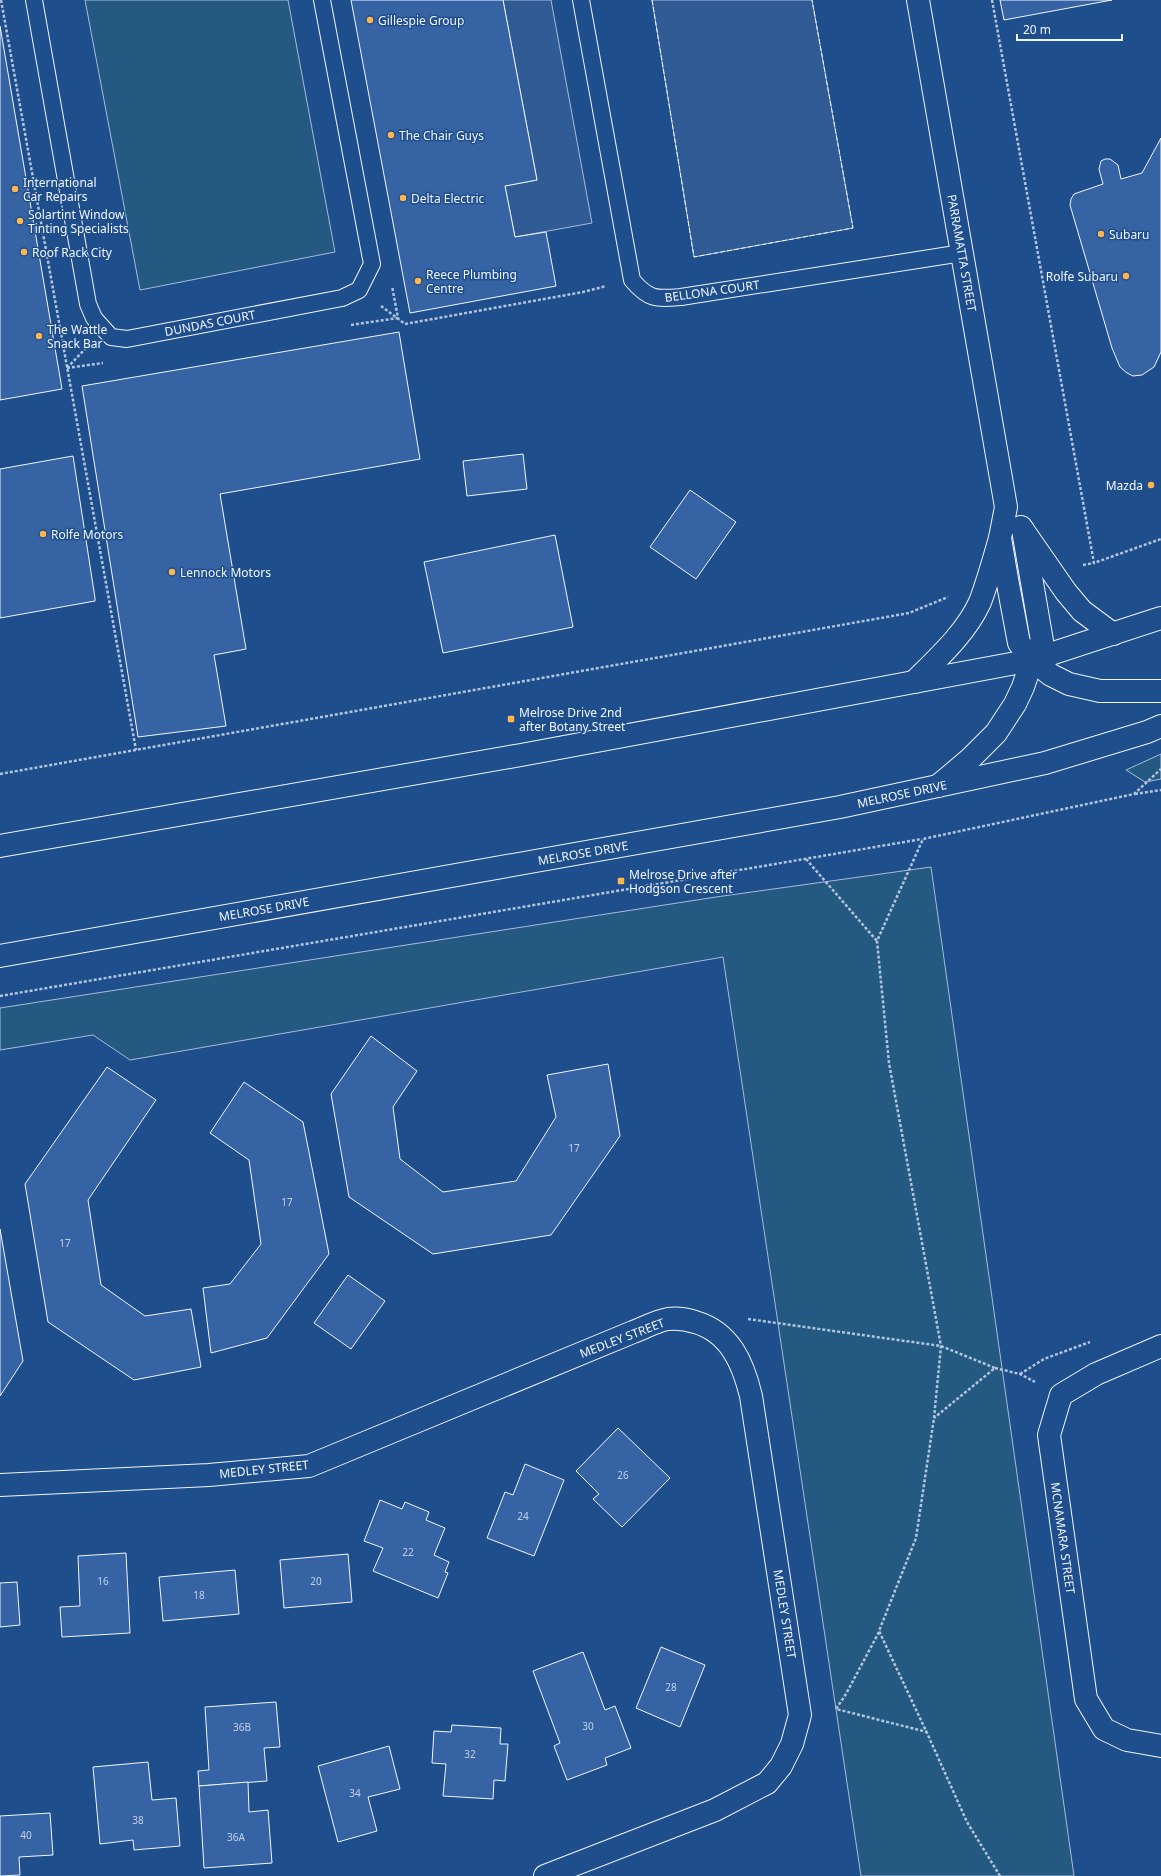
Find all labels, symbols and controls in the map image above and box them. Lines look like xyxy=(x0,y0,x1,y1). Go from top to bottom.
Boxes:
place label: Gillespie Group xyxy=(378,12,464,29)
marker: Gillespie Group xyxy=(365,15,375,25)
scale bar xyxy=(1017,16,1122,42)
text: 20 m xyxy=(1023,21,1051,38)
place label: The Chair Guys xyxy=(399,127,484,144)
marker: The Chair Guys xyxy=(386,130,396,140)
place label: International Car Repairs xyxy=(23,174,97,205)
marker: International Car Repairs xyxy=(10,184,20,194)
place label: Delta Electric xyxy=(411,190,484,207)
marker: Delta Electric xyxy=(398,193,408,203)
street label: PARRAMATTA STREET xyxy=(943,193,981,313)
place label: Solartint Window Tinting Specialists xyxy=(28,206,129,237)
marker: Solartint Window Tinting Specialists xyxy=(15,216,25,226)
place label: Subaru xyxy=(1109,226,1150,243)
marker: Subaru xyxy=(1096,229,1106,239)
place label: Roof Rack City xyxy=(32,244,113,261)
marker: Roof Rack City xyxy=(19,247,29,257)
place label: Reece Plumbing Centre xyxy=(426,266,517,297)
place label: Rolfe Subaru xyxy=(1046,268,1118,285)
marker: Rolfe Subaru xyxy=(1121,271,1131,281)
marker: Reece Plumbing Centre xyxy=(413,276,423,286)
street label: BELLONA COURT xyxy=(663,276,761,306)
street label: DUNDAS COURT xyxy=(163,306,257,340)
place label: The Wattle Snack Bar xyxy=(47,321,107,352)
marker: The Wattle Snack Bar xyxy=(34,331,44,341)
place label: Mazda xyxy=(1106,477,1143,494)
marker: Mazda xyxy=(1146,480,1156,490)
place label: Rolfe Motors xyxy=(51,526,124,543)
marker: Rolfe Motors xyxy=(38,529,48,539)
place label: Lennock Motors xyxy=(180,564,271,581)
marker: Lennock Motors xyxy=(167,567,177,577)
place label: Melrose Drive 2nd after Botany Street xyxy=(519,704,626,735)
marker: Melrose Drive 2nd after Botany Street xyxy=(506,714,516,724)
street label: MELROSE DRIVE xyxy=(856,776,948,812)
street label: MELROSE DRIVE xyxy=(537,837,629,869)
place label: Melrose Drive after Hodgson Crescent xyxy=(629,866,737,897)
marker: Melrose Drive after Hodgson Crescent xyxy=(616,876,626,886)
street label: MELROSE DRIVE xyxy=(218,893,310,925)
house number: 17 xyxy=(568,1141,580,1155)
house number: 17 xyxy=(281,1195,293,1209)
house number: 17 xyxy=(59,1236,71,1250)
street label: MEDLEY STREET xyxy=(577,1314,667,1362)
street label: MEDLEY STREET xyxy=(218,1456,310,1482)
house number: 26 xyxy=(617,1468,629,1482)
street label: MCNAMARA STREET xyxy=(1047,1481,1079,1595)
house number: 24 xyxy=(517,1509,529,1523)
house number: 22 xyxy=(402,1545,414,1559)
street label: MEDLEY STREET xyxy=(770,1568,800,1660)
house number: 16 xyxy=(97,1574,109,1588)
house number: 20 xyxy=(310,1574,322,1588)
house number: 18 xyxy=(193,1588,205,1602)
house number: 28 xyxy=(665,1680,677,1694)
house number: 30 xyxy=(582,1719,594,1733)
house number: 36B xyxy=(233,1720,251,1734)
house number: 32 xyxy=(464,1747,476,1761)
house number: 34 xyxy=(349,1786,361,1800)
house number: 38 xyxy=(132,1813,144,1827)
house number: 40 xyxy=(20,1828,32,1842)
house number: 36A xyxy=(227,1830,246,1844)

